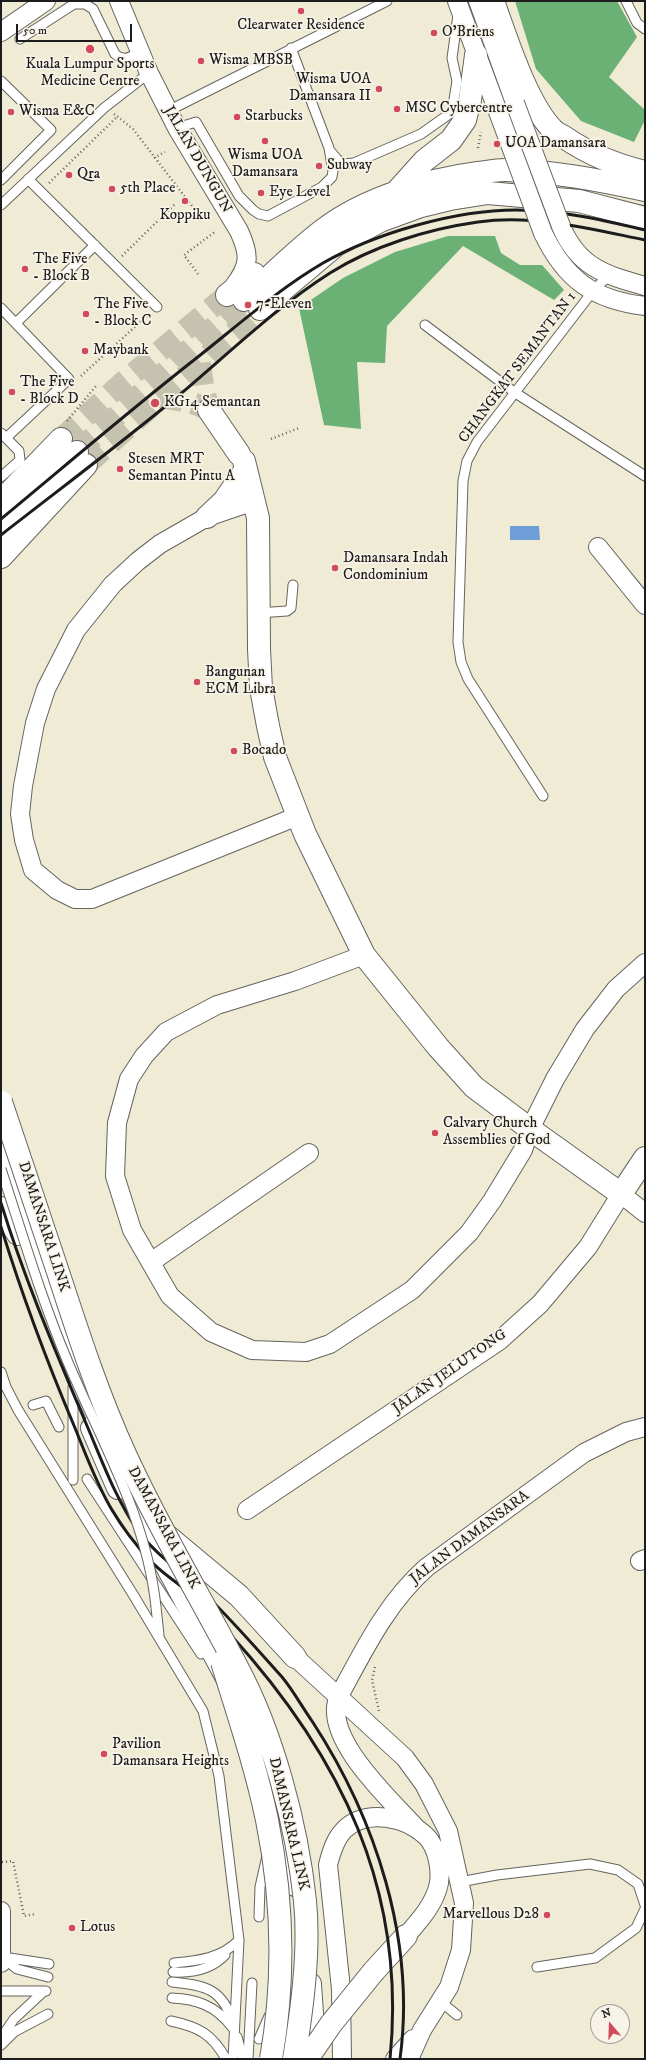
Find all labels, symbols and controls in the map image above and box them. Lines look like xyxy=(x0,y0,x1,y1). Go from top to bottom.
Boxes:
marker: Clearwater Residence xyxy=(296,6,306,16)
scale bar xyxy=(18,16,134,42)
place label: Clearwater Residence xyxy=(237,17,365,35)
text: 50 m xyxy=(23,23,47,38)
place label: O'Briens xyxy=(442,24,494,42)
marker: O'Briens xyxy=(429,28,439,38)
marker: Kuala Lumpur Sports Medicine Centre xyxy=(84,43,96,55)
place label: Wisma MBSB xyxy=(209,52,293,70)
place label: Kuala Lumpur Sports Medicine Centre xyxy=(25,56,155,91)
marker: Wisma MBSB xyxy=(196,56,206,66)
place label: Wisma UOA Damansara II xyxy=(289,71,371,106)
marker: Wisma UOA Damansara II xyxy=(374,84,384,94)
place label: MSC Cybercentre xyxy=(405,100,513,118)
place label: Wisma E&C xyxy=(19,103,95,121)
street label: JALAN DUNGUN xyxy=(159,103,235,217)
marker: MSC Cybercentre xyxy=(392,104,402,114)
marker: Wisma E&C xyxy=(6,107,16,117)
place label: Starbucks xyxy=(245,108,303,126)
marker: Starbucks xyxy=(232,112,242,122)
place label: UOA Damansara xyxy=(505,135,606,153)
marker: Wisma UOA Damansara xyxy=(260,136,270,146)
marker: UOA Damansara xyxy=(492,139,502,149)
place label: Wisma UOA Damansara xyxy=(228,147,302,182)
place label: Subway xyxy=(327,157,372,175)
marker: Subway xyxy=(314,161,324,171)
place label: Qra xyxy=(77,166,100,184)
marker: Qra xyxy=(64,170,74,180)
place label: 5th Place xyxy=(120,180,176,198)
marker: 5th Place xyxy=(107,184,117,194)
place label: Eye Level xyxy=(269,184,330,202)
marker: Eye Level xyxy=(256,188,266,198)
marker: Koppiku xyxy=(180,196,190,206)
place label: Koppiku xyxy=(159,207,211,225)
place label: The Five - Block B xyxy=(33,251,90,286)
marker: The Five - Block B xyxy=(20,264,30,274)
street label: CHANGKAT SEMANTAN 1 xyxy=(455,289,581,447)
place label: The Five - Block C xyxy=(94,296,152,331)
place label: 7-Eleven xyxy=(256,296,312,314)
marker: 7-Eleven xyxy=(243,300,253,310)
marker: The Five - Block C xyxy=(81,309,91,319)
place label: Maybank xyxy=(93,342,149,360)
marker: Maybank xyxy=(80,346,90,356)
place label: The Five - Block D xyxy=(20,374,79,409)
marker: The Five - Block D xyxy=(7,387,17,397)
place label: KG14 Semantan xyxy=(164,394,261,412)
marker: KG14 Semantan xyxy=(149,397,161,409)
place label: Stesen MRT Semantan Pintu A xyxy=(128,451,235,486)
marker: Stesen MRT Semantan Pintu A xyxy=(115,464,125,474)
place label: Damansara Indah Condominium xyxy=(343,550,448,585)
marker: Damansara Indah Condominium xyxy=(330,563,340,573)
place label: Bangunan ECM Libra xyxy=(205,664,276,699)
marker: Bangunan ECM Libra xyxy=(192,677,202,687)
place label: Bocado xyxy=(242,742,286,760)
marker: Bocado xyxy=(229,746,239,756)
place label: Calvary Church Assemblies of God xyxy=(443,1115,550,1150)
marker: Calvary Church Assemblies of God xyxy=(430,1128,440,1138)
street label: DAMANSARA LINK xyxy=(13,1160,73,1294)
street label: JALAN JELUTONG xyxy=(390,1326,510,1418)
street label: DAMANSARA LINK xyxy=(123,1464,203,1592)
street label: JALAN DAMANSARA xyxy=(407,1487,533,1589)
place label: Pavilion Damansara Heights xyxy=(112,1736,229,1771)
marker: Pavilion Damansara Heights xyxy=(99,1749,109,1759)
street label: DAMANSARA LINK xyxy=(264,1756,312,1892)
place label: Marvellous D28 xyxy=(443,1906,539,1924)
marker: Marvellous D28 xyxy=(542,1910,552,1920)
place label: Lotus xyxy=(80,1919,115,1937)
marker: Lotus xyxy=(67,1923,77,1933)
north arrow xyxy=(590,2004,630,2044)
text: N xyxy=(600,2006,613,2022)

